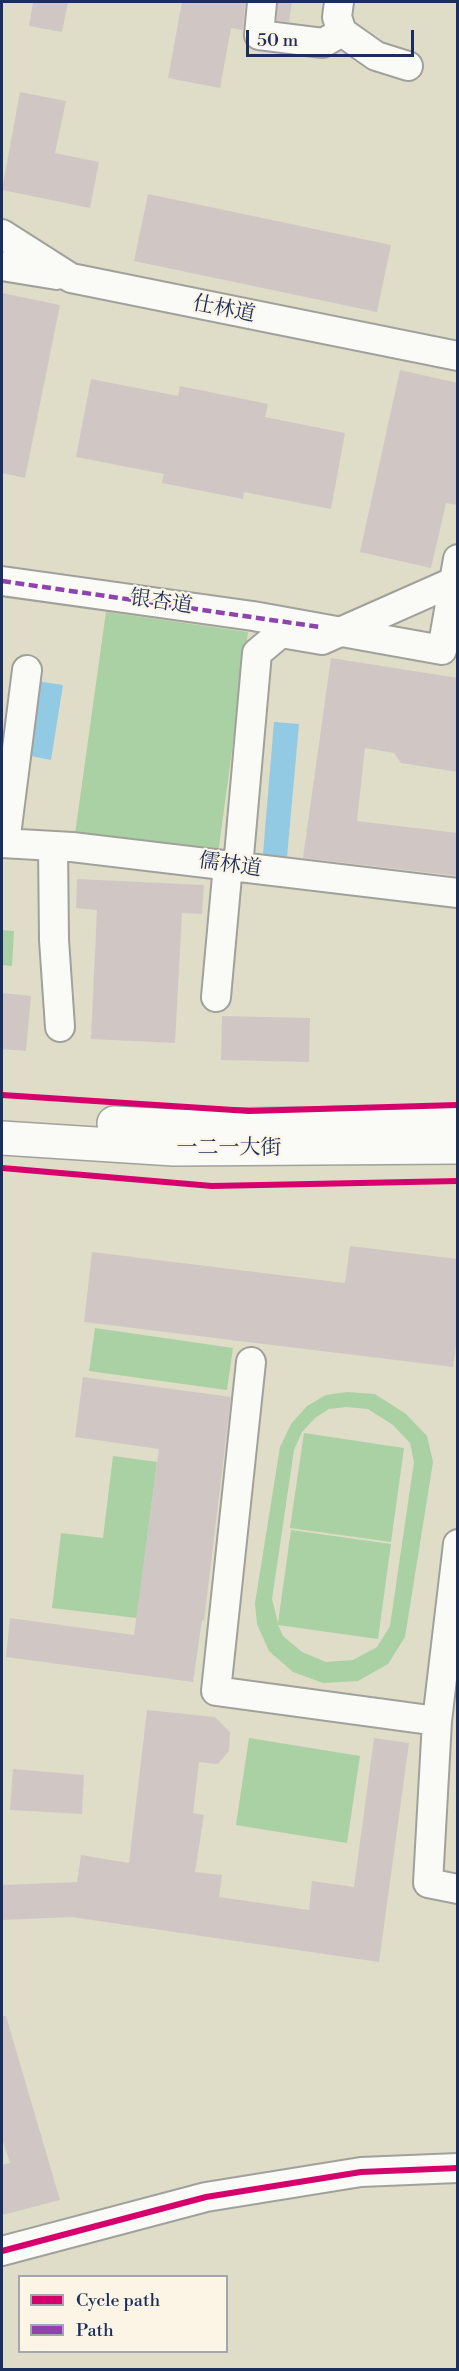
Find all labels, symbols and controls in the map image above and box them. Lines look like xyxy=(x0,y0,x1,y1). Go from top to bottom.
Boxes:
scale bar xyxy=(249,18,417,56)
text: 50 m xyxy=(257,29,298,52)
street label: 仕林道 xyxy=(191,292,257,328)
street label: 银杏道 xyxy=(128,586,194,620)
street label: 儒林道 xyxy=(197,849,263,883)
street label: 一二一大街 xyxy=(177,1136,281,1162)
legend xyxy=(18,2275,228,2353)
text: Cycle path xyxy=(76,2289,160,2312)
text: Path xyxy=(76,2319,114,2342)

